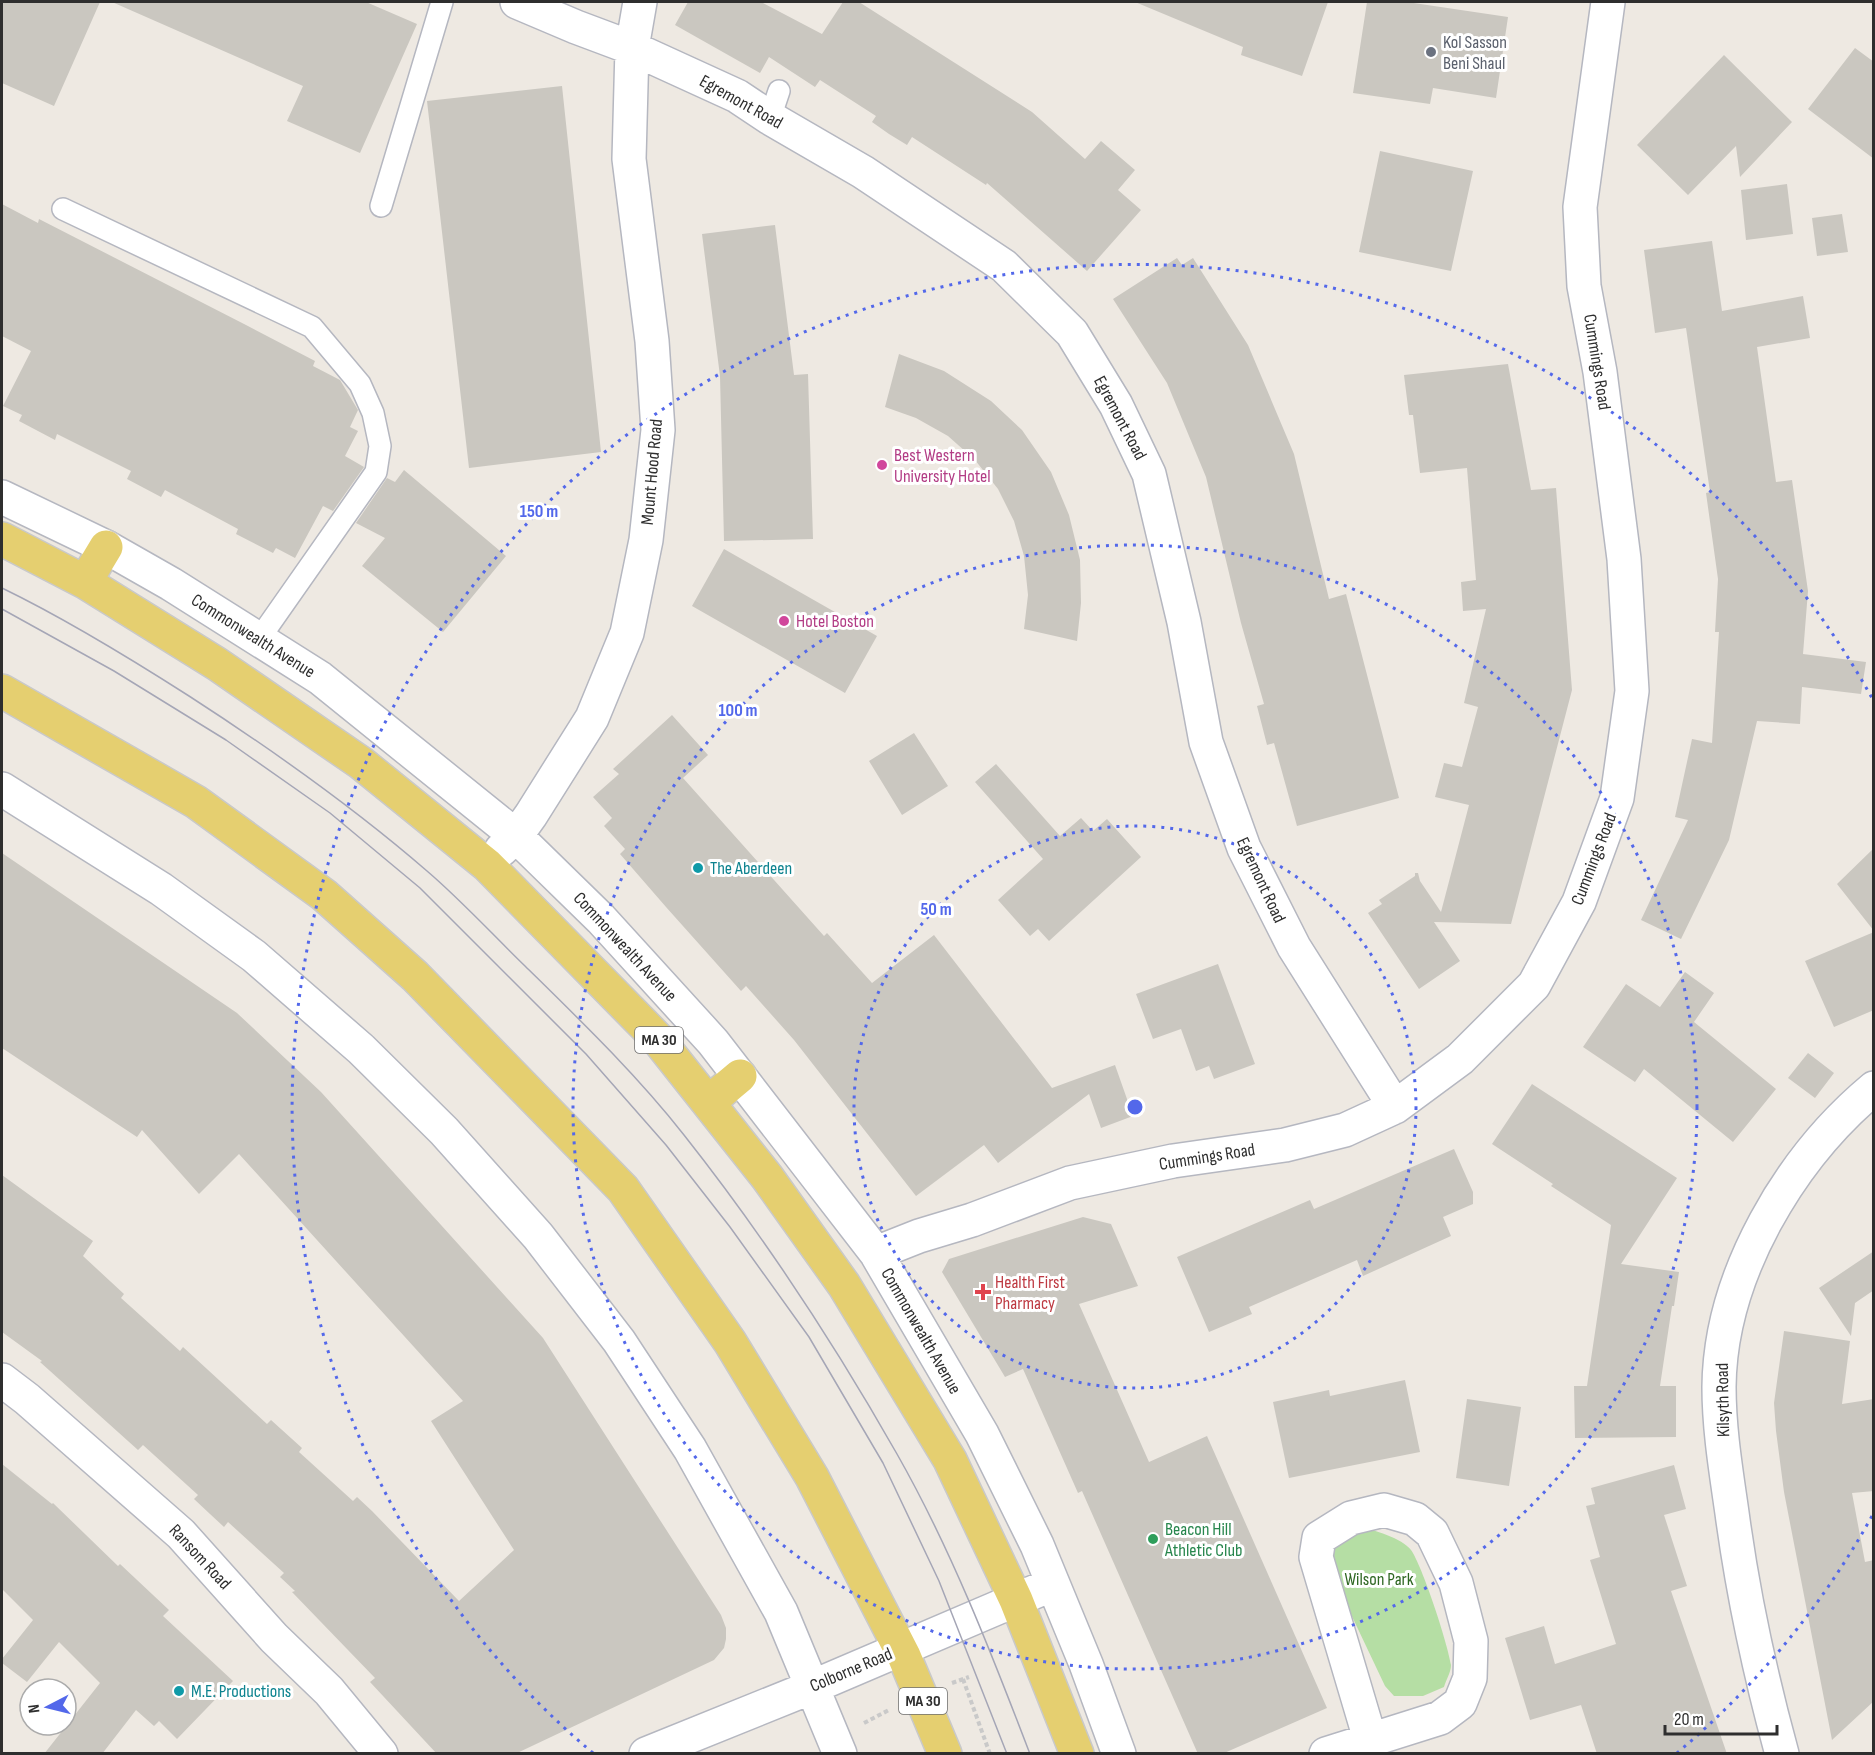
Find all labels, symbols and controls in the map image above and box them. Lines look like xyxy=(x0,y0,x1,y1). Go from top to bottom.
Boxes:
place label: Kol Sasson Beni Shaul xyxy=(1443,32,1507,74)
marker: Kol Sasson Beni Shaul xyxy=(1424,45,1438,59)
street label: Egremont Road xyxy=(696,71,786,133)
street label: Cummings Road xyxy=(1579,313,1615,411)
street label: Egremont Road xyxy=(1089,372,1151,464)
street label: Mount Hood Road xyxy=(637,418,667,526)
place label: Best Western University Hotel xyxy=(894,445,991,487)
marker: Best Western University Hotel xyxy=(875,458,889,472)
text: 150 m xyxy=(520,501,558,522)
street label: Commonwealth Avenue xyxy=(187,589,319,683)
place label: Hotel Boston xyxy=(796,611,874,632)
marker: Hotel Boston xyxy=(777,614,791,628)
text: 100 m xyxy=(719,700,758,721)
street label: Cummings Road xyxy=(1567,810,1621,908)
street label: Egremont Road xyxy=(1232,834,1290,926)
place label: The Aberdeen xyxy=(710,858,792,879)
marker: The Aberdeen xyxy=(691,861,705,875)
street label: Commonwealth Avenue xyxy=(569,888,681,1006)
text: 50 m xyxy=(920,899,952,920)
road number: MA 30 xyxy=(635,1027,683,1053)
centre of rings xyxy=(1125,1097,1145,1117)
street label: Cummings Road xyxy=(1158,1139,1256,1175)
street label: Commonwealth Avenue xyxy=(876,1264,966,1398)
place label: Health First Pharmacy xyxy=(995,1272,1066,1314)
marker: Health First Pharmacy xyxy=(976,1285,990,1299)
street label: Kilsyth Road xyxy=(1712,1363,1734,1437)
place label: Beacon Hill Athletic Club xyxy=(1164,1519,1242,1561)
street label: Ransom Road xyxy=(165,1520,235,1594)
marker: Beacon Hill Athletic Club xyxy=(1146,1532,1160,1546)
park label: Wilson Park xyxy=(1344,1569,1414,1590)
street label: Colborne Road xyxy=(807,1643,895,1697)
north arrow xyxy=(18,1677,78,1737)
place label: M.E. Productions xyxy=(191,1681,291,1702)
marker: M.E. Productions xyxy=(172,1684,186,1698)
road number: MA 30 xyxy=(899,1688,947,1714)
scale bar xyxy=(1665,1698,1778,1736)
text: N xyxy=(25,1703,45,1714)
text: 20 m xyxy=(1674,1709,1704,1730)

